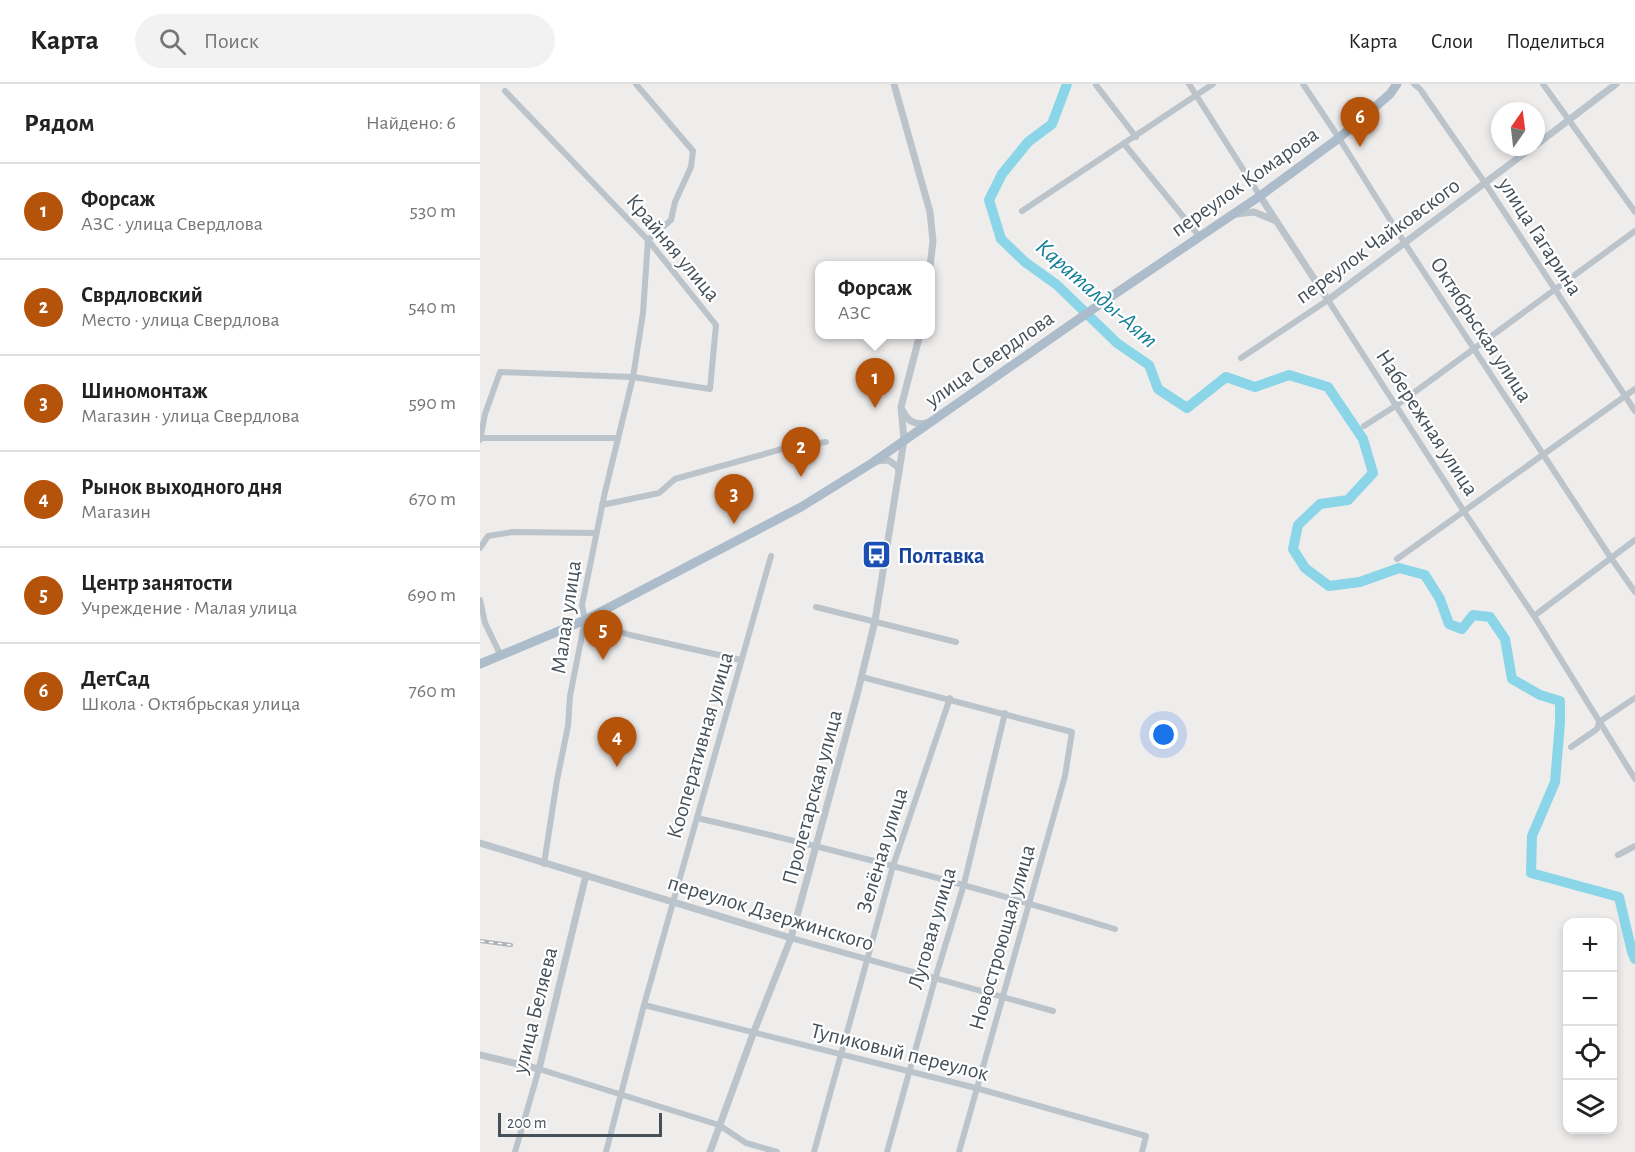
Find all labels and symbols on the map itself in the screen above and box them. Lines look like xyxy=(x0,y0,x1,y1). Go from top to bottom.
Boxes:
pin: 6 xyxy=(1340,98,1380,147)
north arrow xyxy=(1491,102,1545,156)
street label: переулок Комарова xyxy=(1167,123,1322,241)
street label: улица Гагарина xyxy=(1494,173,1586,299)
street label: переулок Чайковского xyxy=(1291,174,1464,308)
street label: Крайняя улица xyxy=(622,190,724,306)
water label: Караталды-Аят xyxy=(1031,235,1162,353)
street label: Октябрьская улица xyxy=(1426,253,1536,406)
street label: улица Свердлова xyxy=(920,306,1058,412)
street label: Набережная улица xyxy=(1372,346,1483,500)
pin: 1 xyxy=(856,358,894,408)
pin: 2 xyxy=(782,428,820,477)
pin: 3 xyxy=(714,474,754,524)
bus stop icon: Полтавка xyxy=(861,539,893,571)
place label: Полтавка xyxy=(898,545,984,567)
street label: Малая улица xyxy=(547,559,585,675)
pin: 5 xyxy=(584,610,622,660)
street label: Кооперативная улица xyxy=(663,649,737,841)
street label: Пролетарская улица xyxy=(778,707,846,887)
pin: 4 xyxy=(598,718,636,767)
your location xyxy=(1149,720,1178,749)
street label: Зелёная улица xyxy=(852,785,911,915)
street label: Новостроющая улица xyxy=(965,842,1039,1032)
street label: Луговая улица xyxy=(904,865,960,992)
street label: переулок Дзержинского xyxy=(665,871,876,955)
street label: улица Беляева xyxy=(508,945,561,1077)
street label: Тупиковый переулок xyxy=(809,1019,991,1085)
scale bar xyxy=(498,1110,662,1138)

